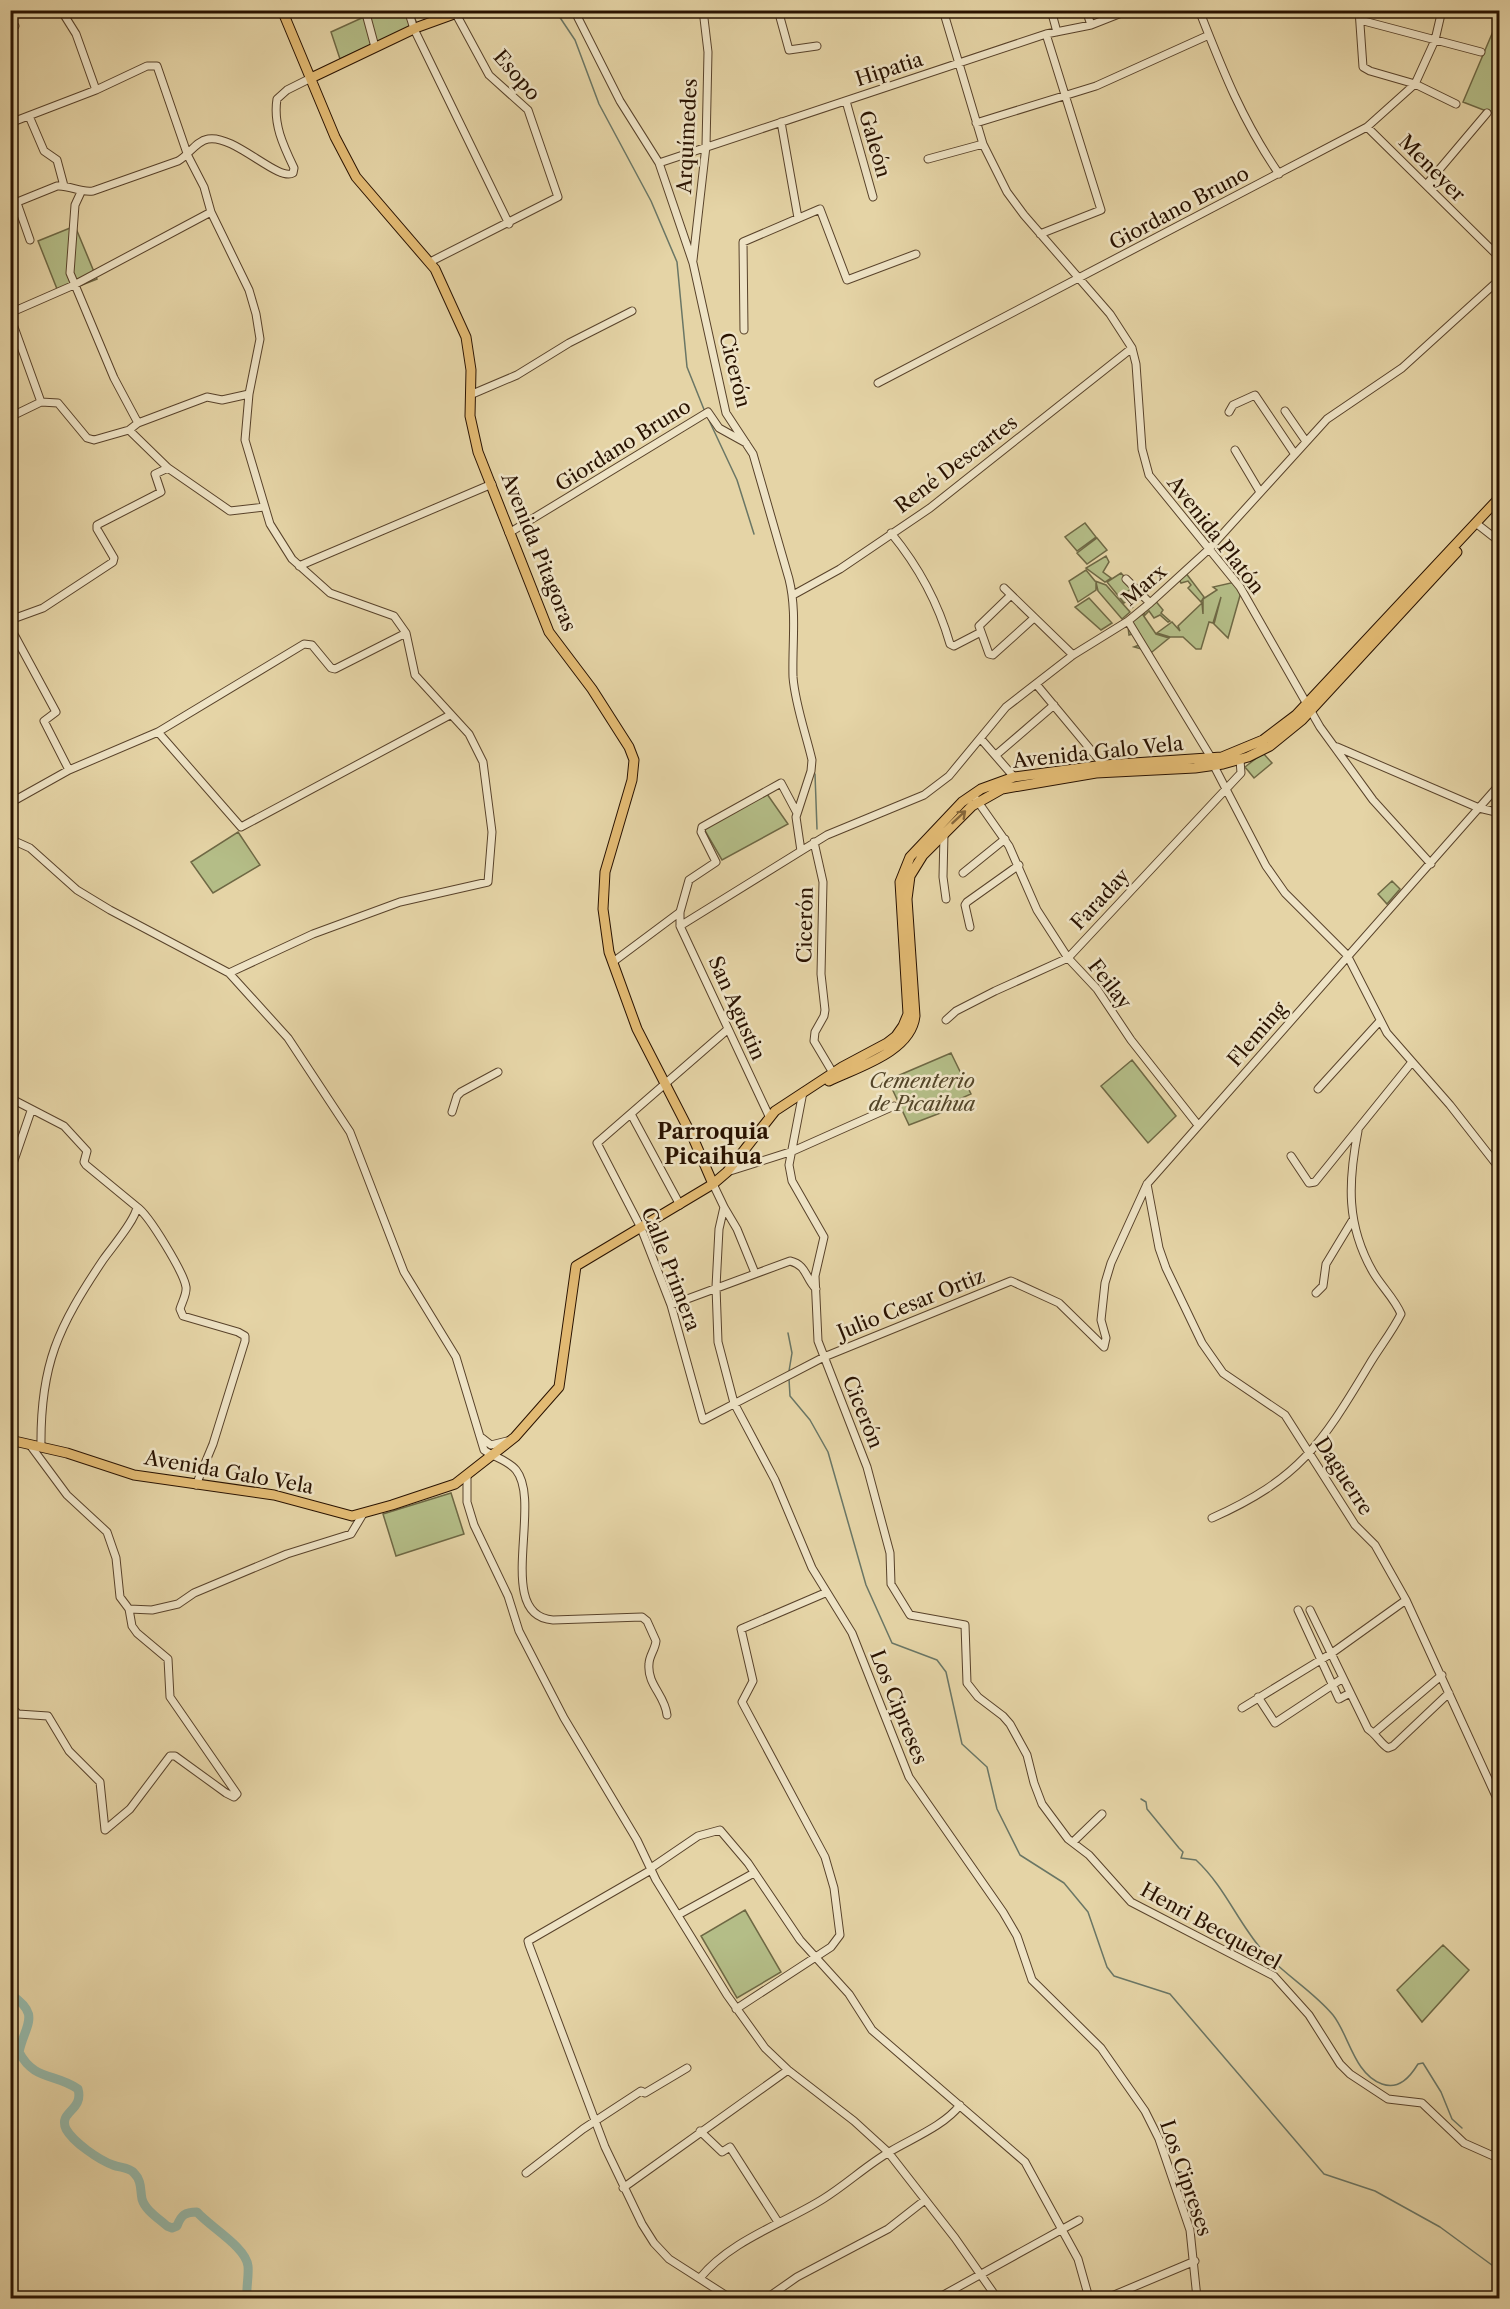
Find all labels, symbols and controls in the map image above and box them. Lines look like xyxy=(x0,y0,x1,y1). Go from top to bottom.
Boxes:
street label: Esopo xyxy=(488,45,546,105)
street label: Hipatia xyxy=(852,47,926,91)
street label: Arquímedes xyxy=(672,78,702,195)
street label: Galeón xyxy=(854,108,896,181)
street label: Meneyer xyxy=(1394,130,1471,207)
street label: Giordano Bruno xyxy=(1105,161,1253,255)
street label: Cicerón xyxy=(714,330,756,410)
street label: Giordano Bruno xyxy=(551,394,695,496)
street label: René Descartes xyxy=(890,410,1022,518)
street label: Avenida Pitagoras xyxy=(496,468,582,635)
street label: Avenida Platón xyxy=(1162,470,1270,599)
street label: Marx xyxy=(1117,559,1171,611)
street label: Avenida Galo Vela xyxy=(1011,731,1185,773)
one-way arrow xyxy=(951,810,966,824)
street label: Faraday xyxy=(1066,863,1135,935)
street label: Cicerón xyxy=(792,886,818,963)
street label: San Agustin xyxy=(703,952,771,1064)
street label: Feilay xyxy=(1083,954,1137,1014)
street label: Fleming xyxy=(1222,996,1292,1071)
park label: Cementerio de Picaihua xyxy=(869,1069,975,1116)
district label: Parroquia Picaihua xyxy=(657,1118,769,1170)
street label: Calle Primera xyxy=(636,1204,706,1335)
street label: Julio Cesar Ortiz xyxy=(831,1264,988,1346)
street label: Cicerón xyxy=(838,1372,889,1452)
street label: Daguerre xyxy=(1310,1432,1378,1520)
street label: Avenida Galo Vela xyxy=(142,1445,316,1499)
street label: Los Cipreses xyxy=(865,1646,933,1768)
street label: Henri Becquerel xyxy=(1137,1877,1285,1975)
street label: Los Cipreses xyxy=(1155,2117,1217,2239)

